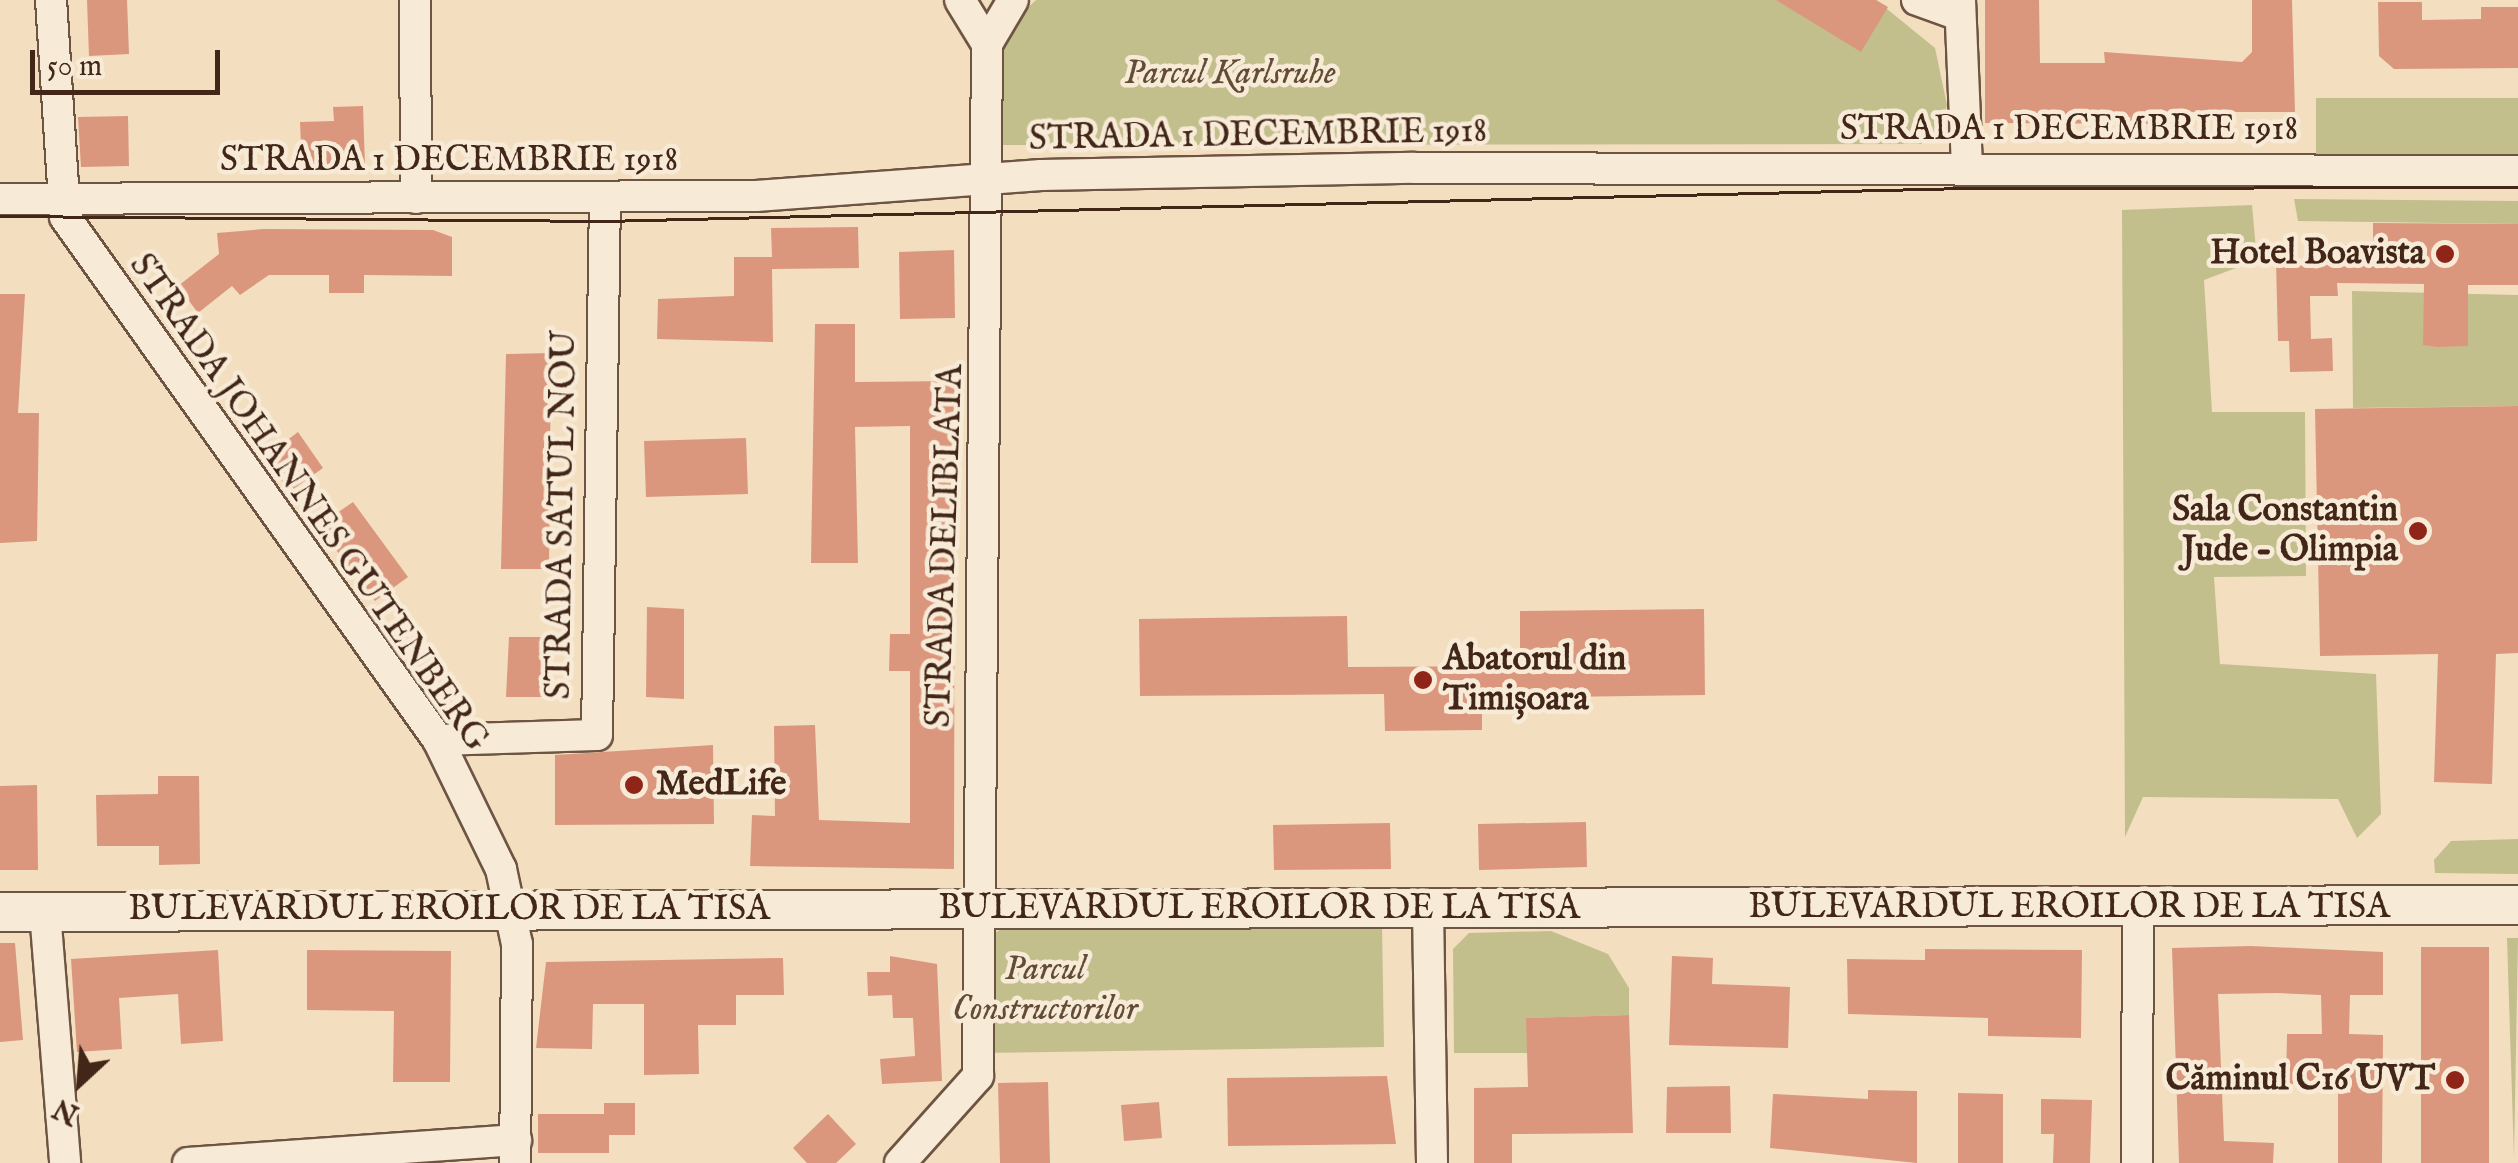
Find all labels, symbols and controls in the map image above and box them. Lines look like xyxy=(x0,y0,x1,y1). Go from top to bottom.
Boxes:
scale bar xyxy=(35,30,225,92)
text: 50 m xyxy=(47,48,102,86)
park label: Parcul Karlsruhe xyxy=(1124,53,1336,95)
street label: STRADA 1 DECEMBRIE 1918 xyxy=(1840,109,2298,151)
street label: STRADA 1 DECEMBRIE 1918 xyxy=(1029,111,1487,161)
street label: STRADA 1 DECEMBRIE 1918 xyxy=(220,140,678,182)
place label: Hotel Boavista xyxy=(2210,233,2425,275)
marker: Hotel Boavista xyxy=(2434,243,2456,265)
street label: STRADA JOHANNES GUTENBERG xyxy=(119,246,497,760)
street label: STRADA SATUL NOU xyxy=(539,330,587,700)
street label: STRADA DELIBLATA xyxy=(919,364,973,728)
place label: Sala Constantin Jude - Olimpia xyxy=(2172,490,2398,572)
marker: Sala Constantin Jude - Olimpia xyxy=(2407,520,2429,542)
place label: Abatorul din Timișoara xyxy=(1443,639,1626,721)
marker: Abatorul din Timișoara xyxy=(1412,669,1434,691)
place label: MedLife xyxy=(656,764,786,806)
marker: MedLife xyxy=(621,772,647,798)
street label: BULEVARDUL EROILOR DE LA TISA xyxy=(1748,887,2390,929)
street label: BULEVARDUL EROILOR DE LA TISA xyxy=(938,888,1580,930)
street label: BULEVARDUL EROILOR DE LA TISA xyxy=(128,889,770,931)
park label: Parcul Constructorilor xyxy=(952,949,1138,1031)
north arrow xyxy=(30,1033,130,1133)
place label: Căminul C16 UVT xyxy=(2166,1059,2435,1101)
marker: Căminul C16 UVT xyxy=(2444,1069,2466,1091)
text: N xyxy=(48,1089,85,1131)

